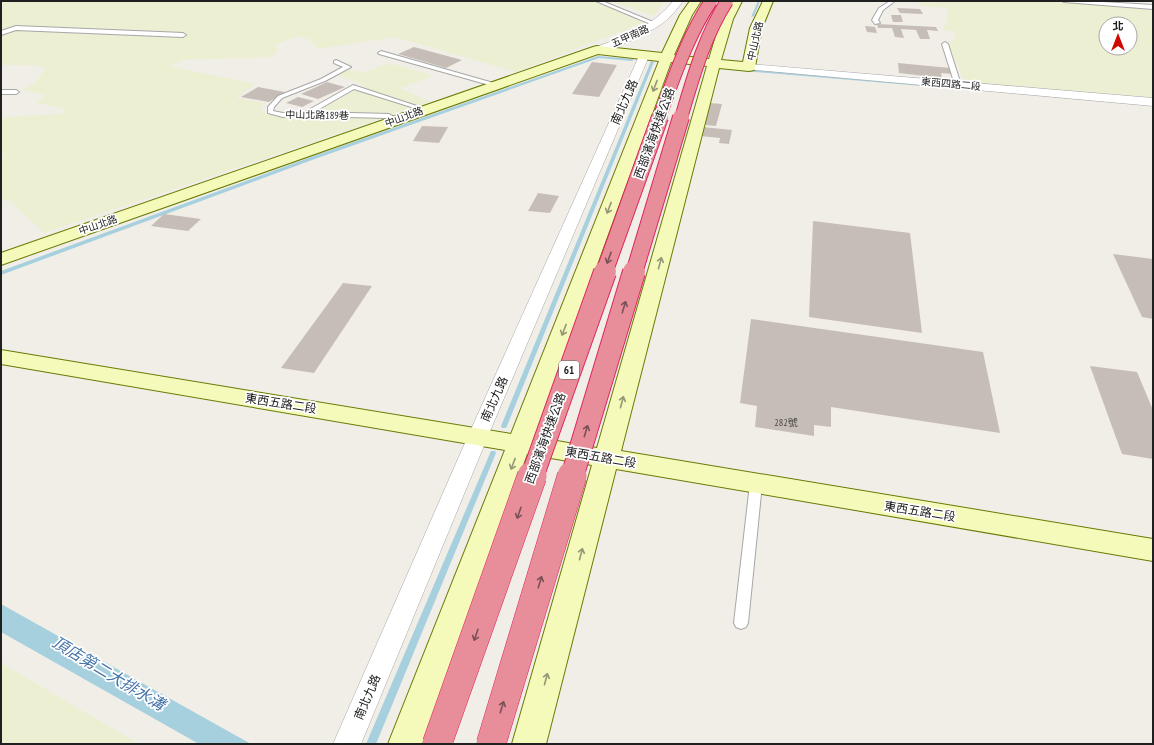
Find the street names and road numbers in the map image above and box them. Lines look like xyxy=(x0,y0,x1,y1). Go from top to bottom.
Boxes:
street label: 中山北路 xyxy=(744,20,766,62)
street label: 五甲南路 xyxy=(609,22,651,50)
street label: 東西四路二段 xyxy=(921,75,981,93)
street label: 南北九路 xyxy=(607,77,641,127)
street label: 西部濱海快速公路 xyxy=(631,85,677,181)
street label: 中山北路 xyxy=(383,104,425,130)
street label: 中山北路189巷 xyxy=(285,108,349,122)
street label: 中山北路 xyxy=(77,212,119,238)
road number: 61 xyxy=(559,361,579,379)
street label: 南北九路 xyxy=(477,374,511,424)
street label: 東西五路二段 xyxy=(244,390,318,416)
street label: 西部濱海快速公路 xyxy=(522,390,568,486)
street label: 東西五路二段 xyxy=(564,443,638,471)
street label: 東西五路二段 xyxy=(883,498,957,524)
street label: 南北九路 xyxy=(351,672,383,722)

